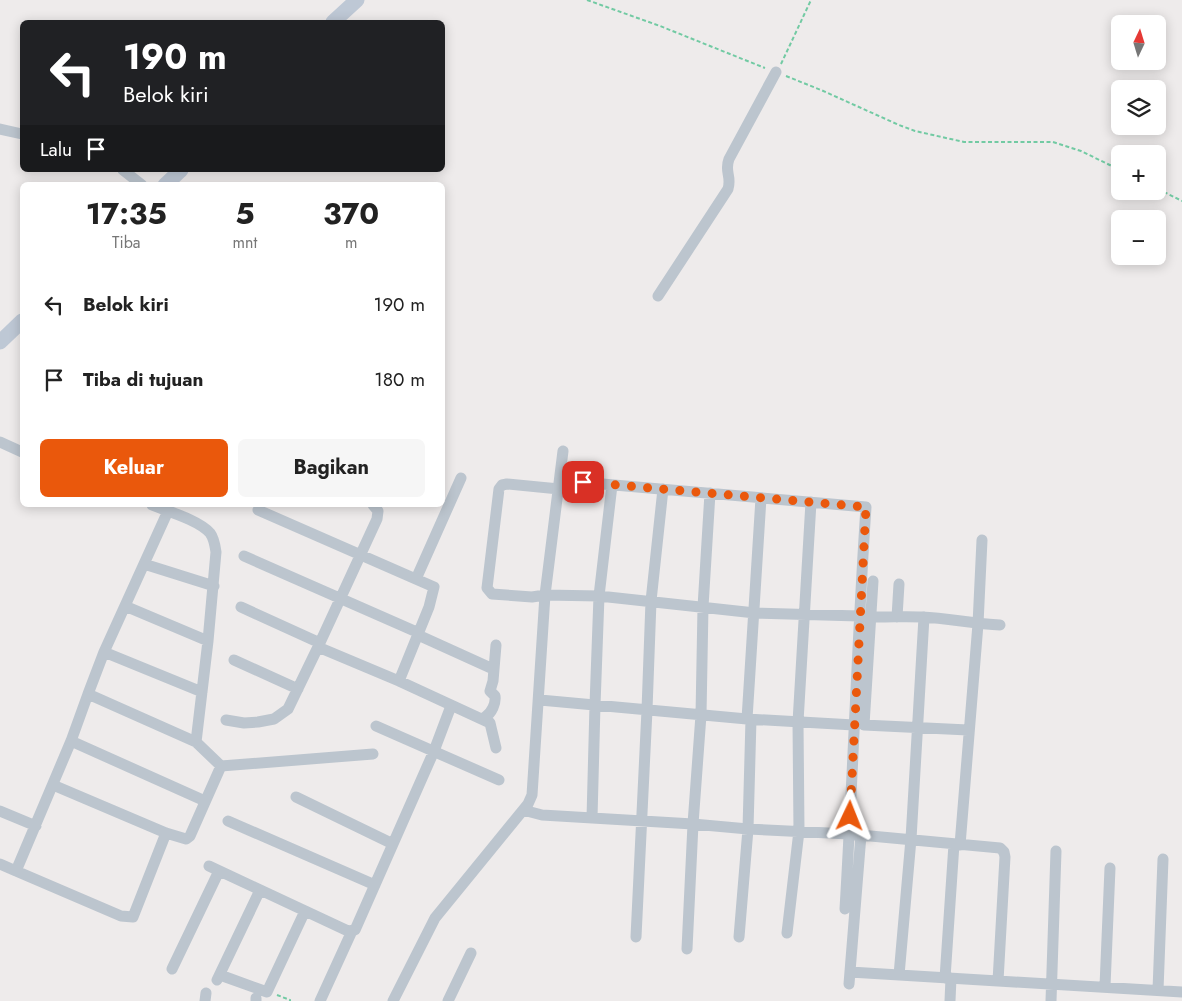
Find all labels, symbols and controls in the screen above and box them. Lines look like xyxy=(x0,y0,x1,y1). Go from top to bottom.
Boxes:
north arrow xyxy=(1111,15,1166,70)
map controls xyxy=(1111,15,1166,265)
text: 190 m xyxy=(123,32,227,82)
icon: left xyxy=(40,40,105,105)
text: Belok kiri xyxy=(123,78,209,110)
button: layers xyxy=(1111,80,1166,135)
icon: arrive xyxy=(82,135,110,163)
text: Lalu xyxy=(40,136,72,163)
button: + xyxy=(1111,145,1166,200)
text: 17:35 xyxy=(86,192,167,235)
text: 5 xyxy=(235,192,255,235)
text: 370 xyxy=(323,192,379,235)
button: − xyxy=(1111,210,1166,265)
text: Tiba xyxy=(112,231,140,254)
text: mnt xyxy=(233,231,257,254)
text: m xyxy=(345,231,357,254)
icon: left xyxy=(40,291,68,319)
text: Belok kiri xyxy=(83,291,169,318)
text: 190 m xyxy=(374,291,425,318)
icon: arrive xyxy=(40,366,68,394)
text: Tiba di tujuan xyxy=(83,366,203,393)
text: 180 m xyxy=(374,366,425,393)
button: Keluar xyxy=(40,439,228,497)
button: Bagikan xyxy=(238,439,425,497)
pin xyxy=(562,461,604,503)
icon: arrive xyxy=(569,468,597,496)
position arrow xyxy=(823,789,875,841)

